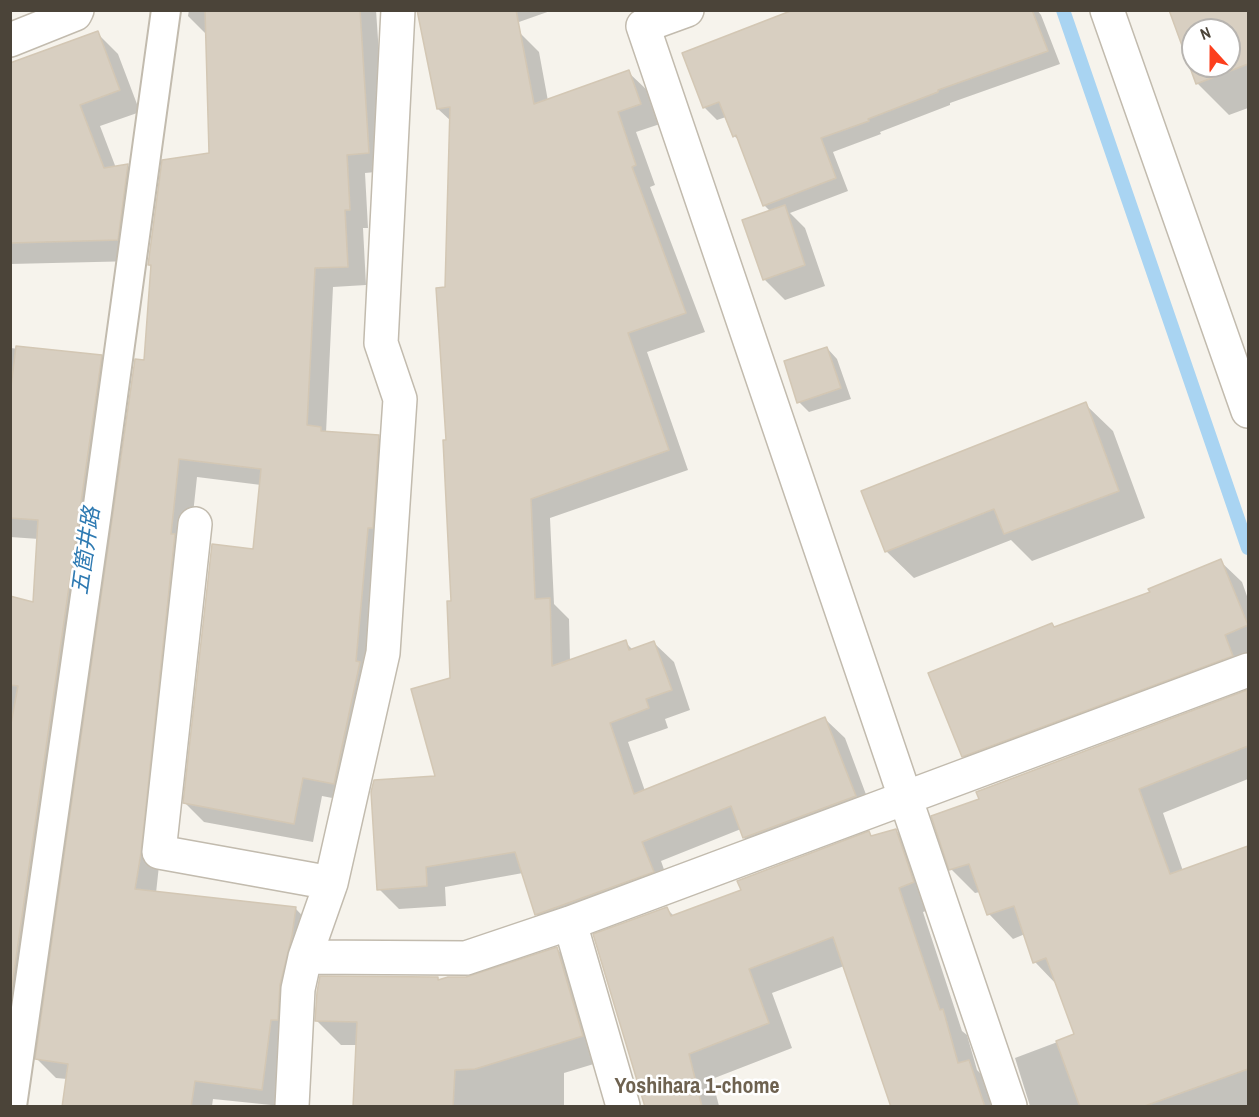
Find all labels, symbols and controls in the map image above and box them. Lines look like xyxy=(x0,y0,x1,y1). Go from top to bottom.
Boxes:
north arrow xyxy=(1181,18,1241,78)
text: N xyxy=(1197,21,1214,45)
water label: 五箇井路 xyxy=(68,506,106,596)
district label: Yoshihara 1-chome xyxy=(614,1074,780,1100)

